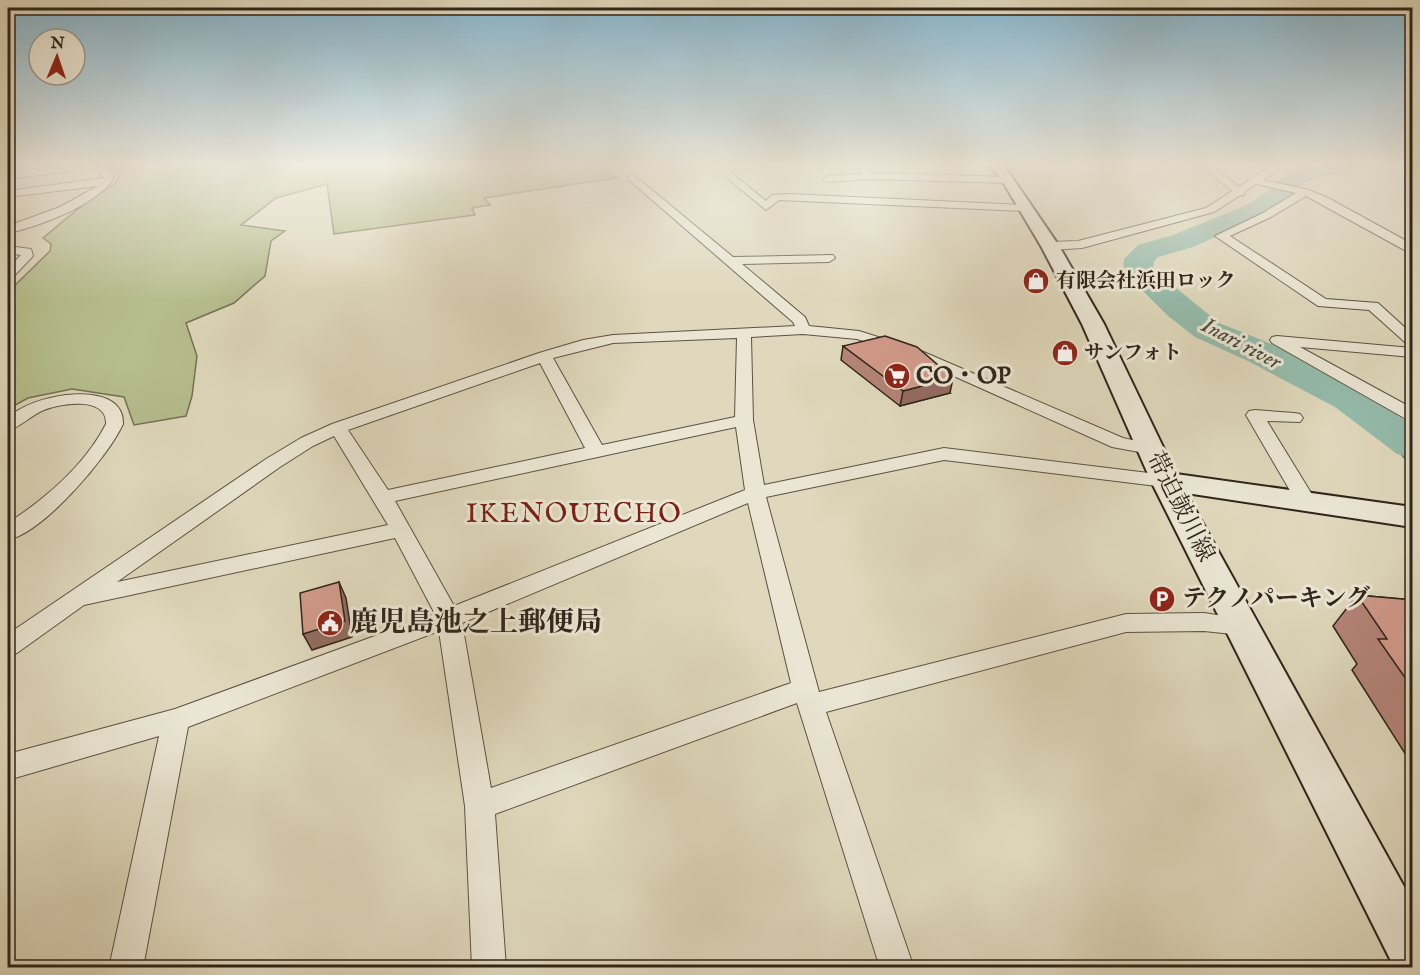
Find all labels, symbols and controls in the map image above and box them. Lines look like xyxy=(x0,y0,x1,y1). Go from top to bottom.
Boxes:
north arrow xyxy=(27,27,87,87)
text: N xyxy=(49,34,65,54)
shop icon: 有限会社浜田ロック xyxy=(1021,266,1051,296)
place label: 有限会社浜田ロック xyxy=(1056,269,1236,294)
water label: Inari river xyxy=(1196,311,1287,377)
shop icon: サンフォト xyxy=(1050,338,1080,368)
place label: サンフォト xyxy=(1084,341,1182,366)
supermarket icon: CO・OP xyxy=(882,361,912,391)
place label: CO・OP xyxy=(916,361,1011,392)
street label: 帯迫皷川線 xyxy=(1139,447,1221,567)
district label: IKENOUECHO xyxy=(466,498,682,532)
parking icon: テクノパーキング xyxy=(1147,584,1177,614)
place label: テクノパーキング xyxy=(1182,584,1370,615)
place label: 鹿児島池之上郵便局 xyxy=(350,606,602,641)
public building icon: 鹿児島池之上郵便局 xyxy=(315,608,345,638)

